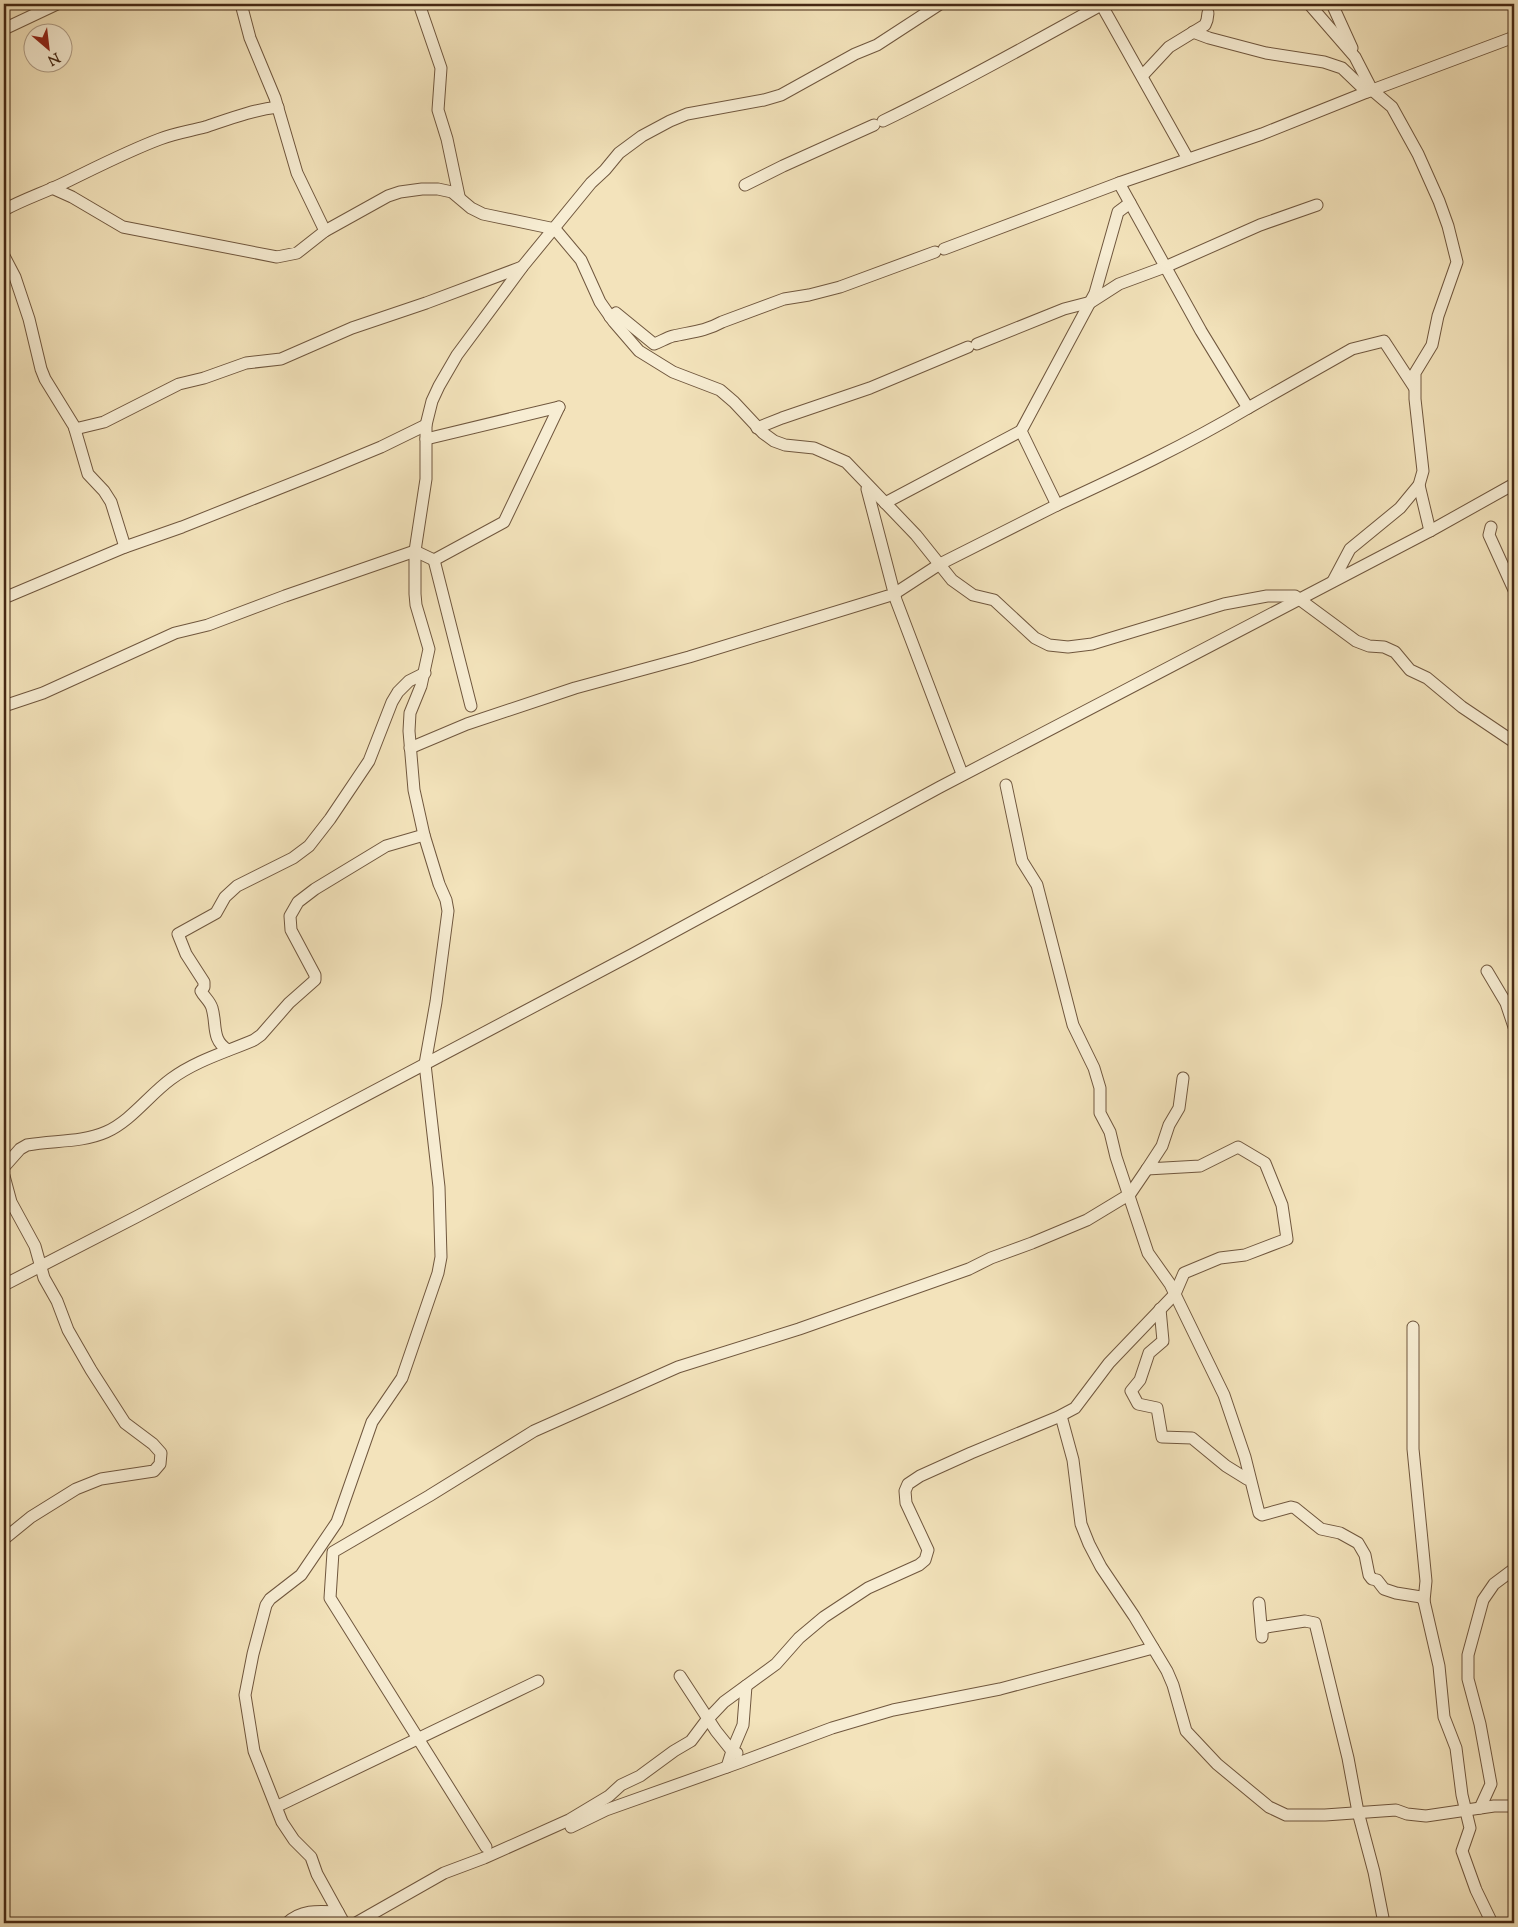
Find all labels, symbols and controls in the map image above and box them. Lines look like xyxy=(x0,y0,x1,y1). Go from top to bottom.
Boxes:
north arrow xyxy=(22,22,72,72)
text: N xyxy=(44,46,63,69)

